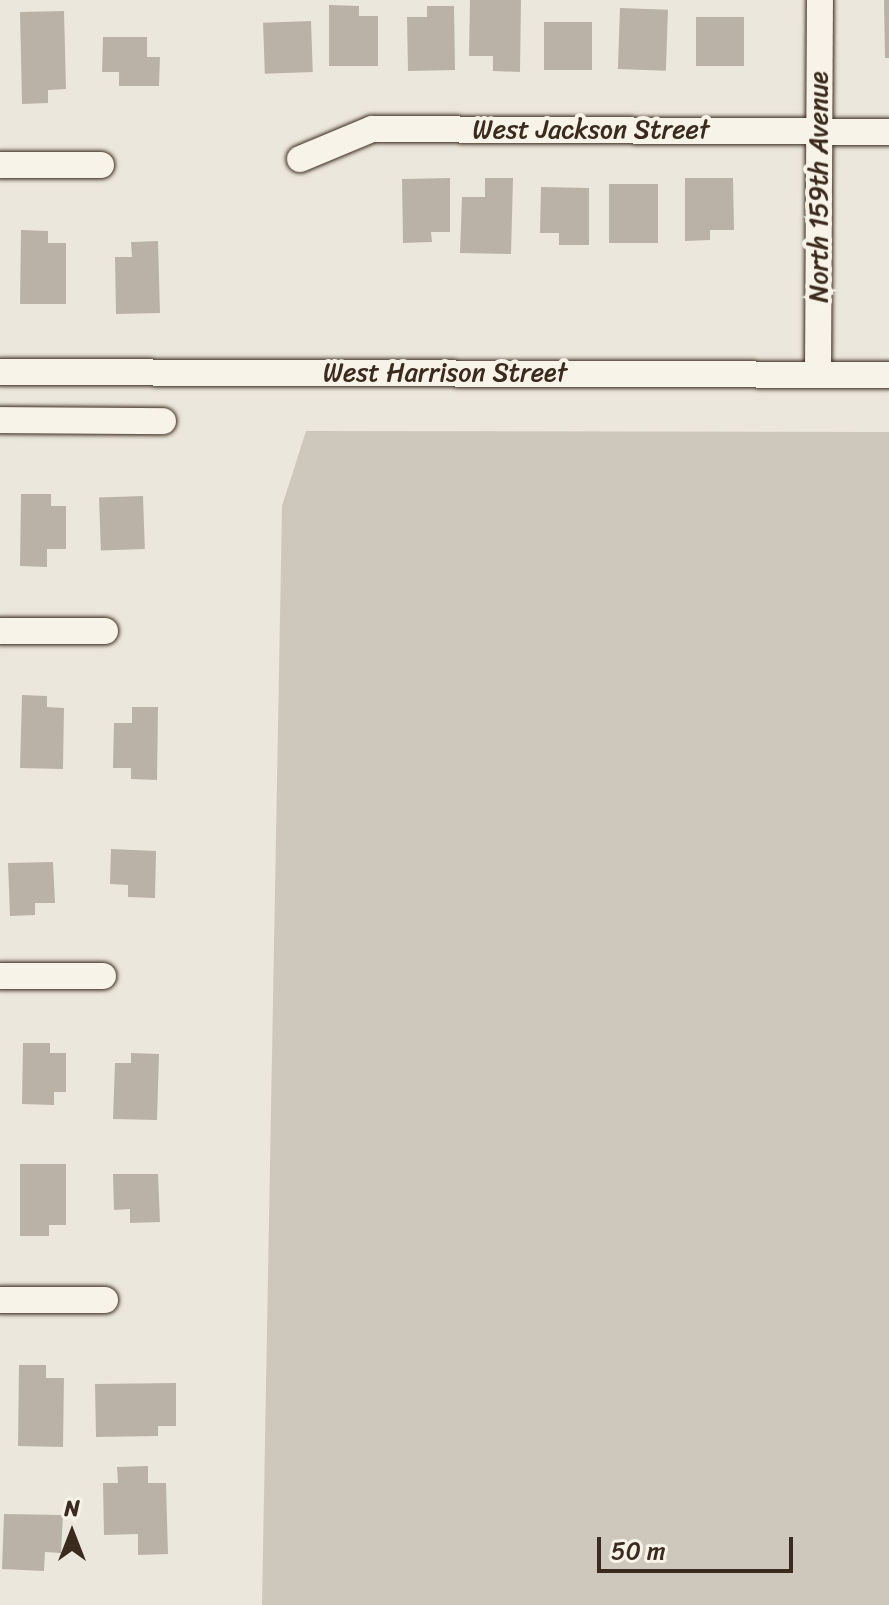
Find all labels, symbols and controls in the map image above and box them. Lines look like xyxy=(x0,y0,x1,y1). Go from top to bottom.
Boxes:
street label: North 159th Avenue xyxy=(803,71,835,303)
street label: West Jackson Street xyxy=(473,114,709,146)
street label: West Harrison Street xyxy=(323,357,567,389)
text: N xyxy=(64,1489,80,1528)
north arrow xyxy=(32,1493,112,1573)
scale bar xyxy=(601,1521,797,1571)
text: 50 m xyxy=(611,1530,666,1572)

